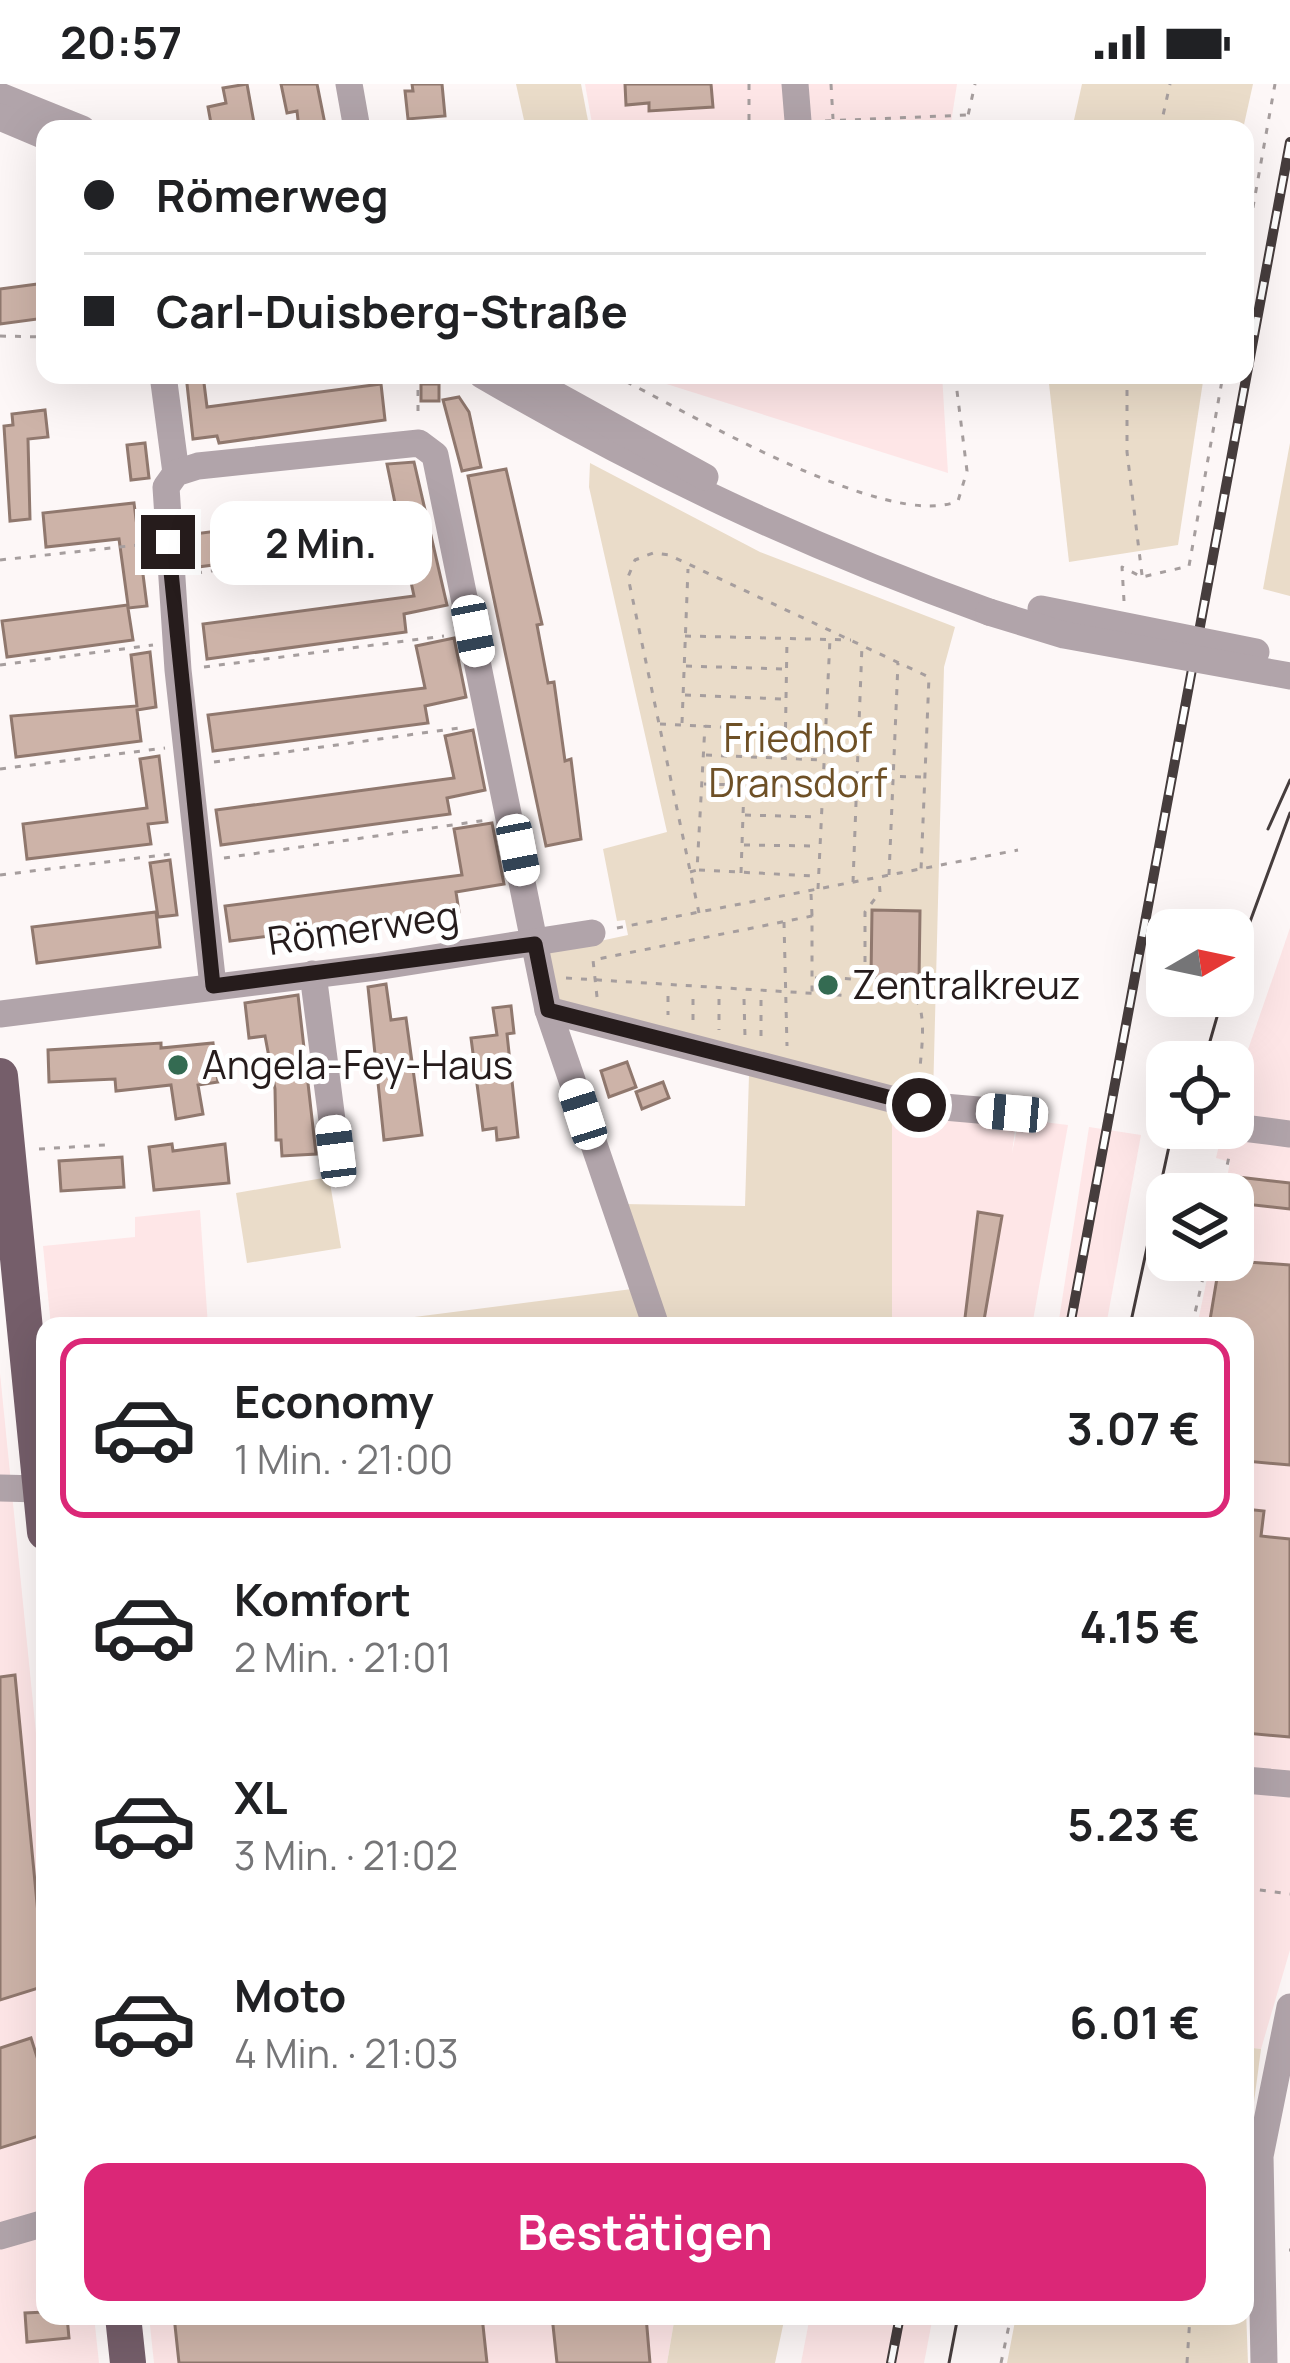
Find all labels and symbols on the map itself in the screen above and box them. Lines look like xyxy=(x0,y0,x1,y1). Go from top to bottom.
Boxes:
callout: 2 Min. xyxy=(210,500,432,584)
route end xyxy=(141,515,195,569)
car xyxy=(448,592,498,670)
park label: Friedhof Dransdorf xyxy=(709,710,888,809)
car xyxy=(493,811,543,889)
street label: Römerweg xyxy=(264,887,462,967)
north arrow xyxy=(1146,909,1254,1017)
place label: Zentralkreuz xyxy=(852,957,1081,1011)
marker: Zentralkreuz xyxy=(815,972,841,998)
place label: Angela-Fey-Haus xyxy=(202,1037,513,1091)
marker: Angela-Fey-Haus xyxy=(165,1052,191,1078)
car xyxy=(555,1074,611,1154)
route start xyxy=(892,1078,946,1132)
car xyxy=(975,1092,1049,1134)
car xyxy=(314,1113,358,1189)

